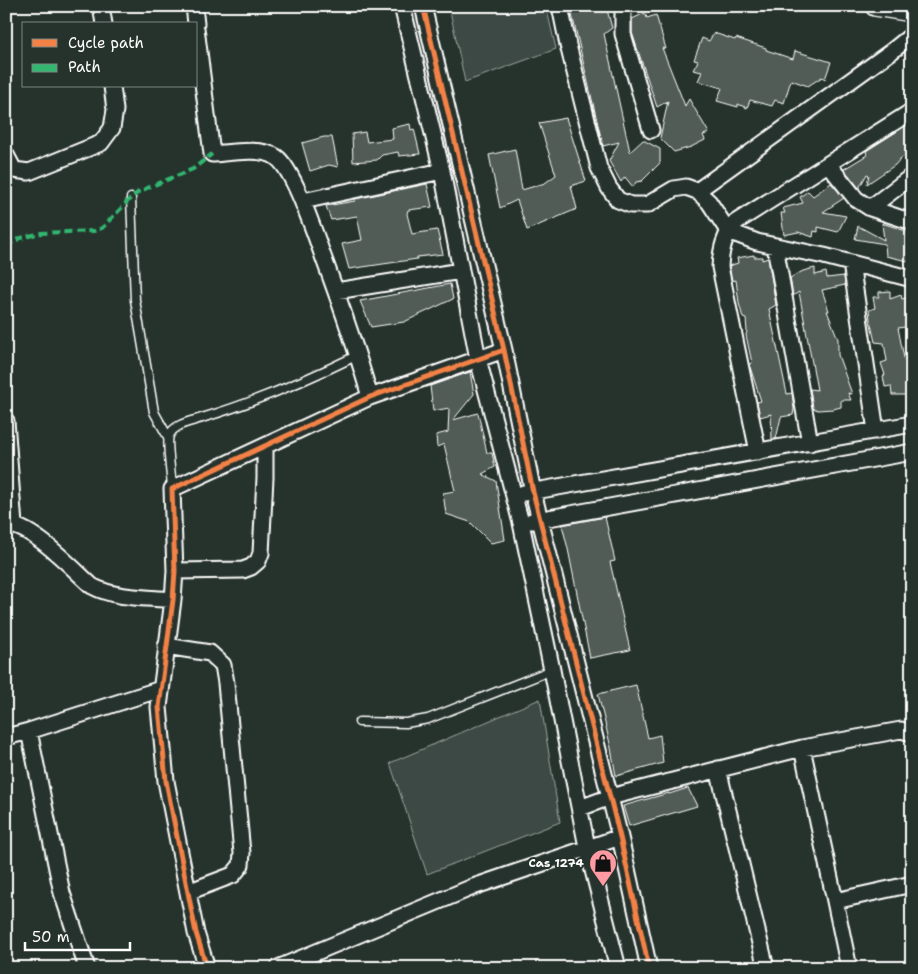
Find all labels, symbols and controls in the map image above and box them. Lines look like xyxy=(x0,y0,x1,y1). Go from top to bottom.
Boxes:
legend xyxy=(22,22,198,88)
text: Cycle path xyxy=(68,33,144,53)
text: Path xyxy=(68,57,101,77)
shop icon: Cas 1274 xyxy=(588,848,618,887)
place label: Cas 1274 xyxy=(528,855,585,871)
scale bar xyxy=(25,919,130,951)
text: 50 m xyxy=(32,927,70,947)

